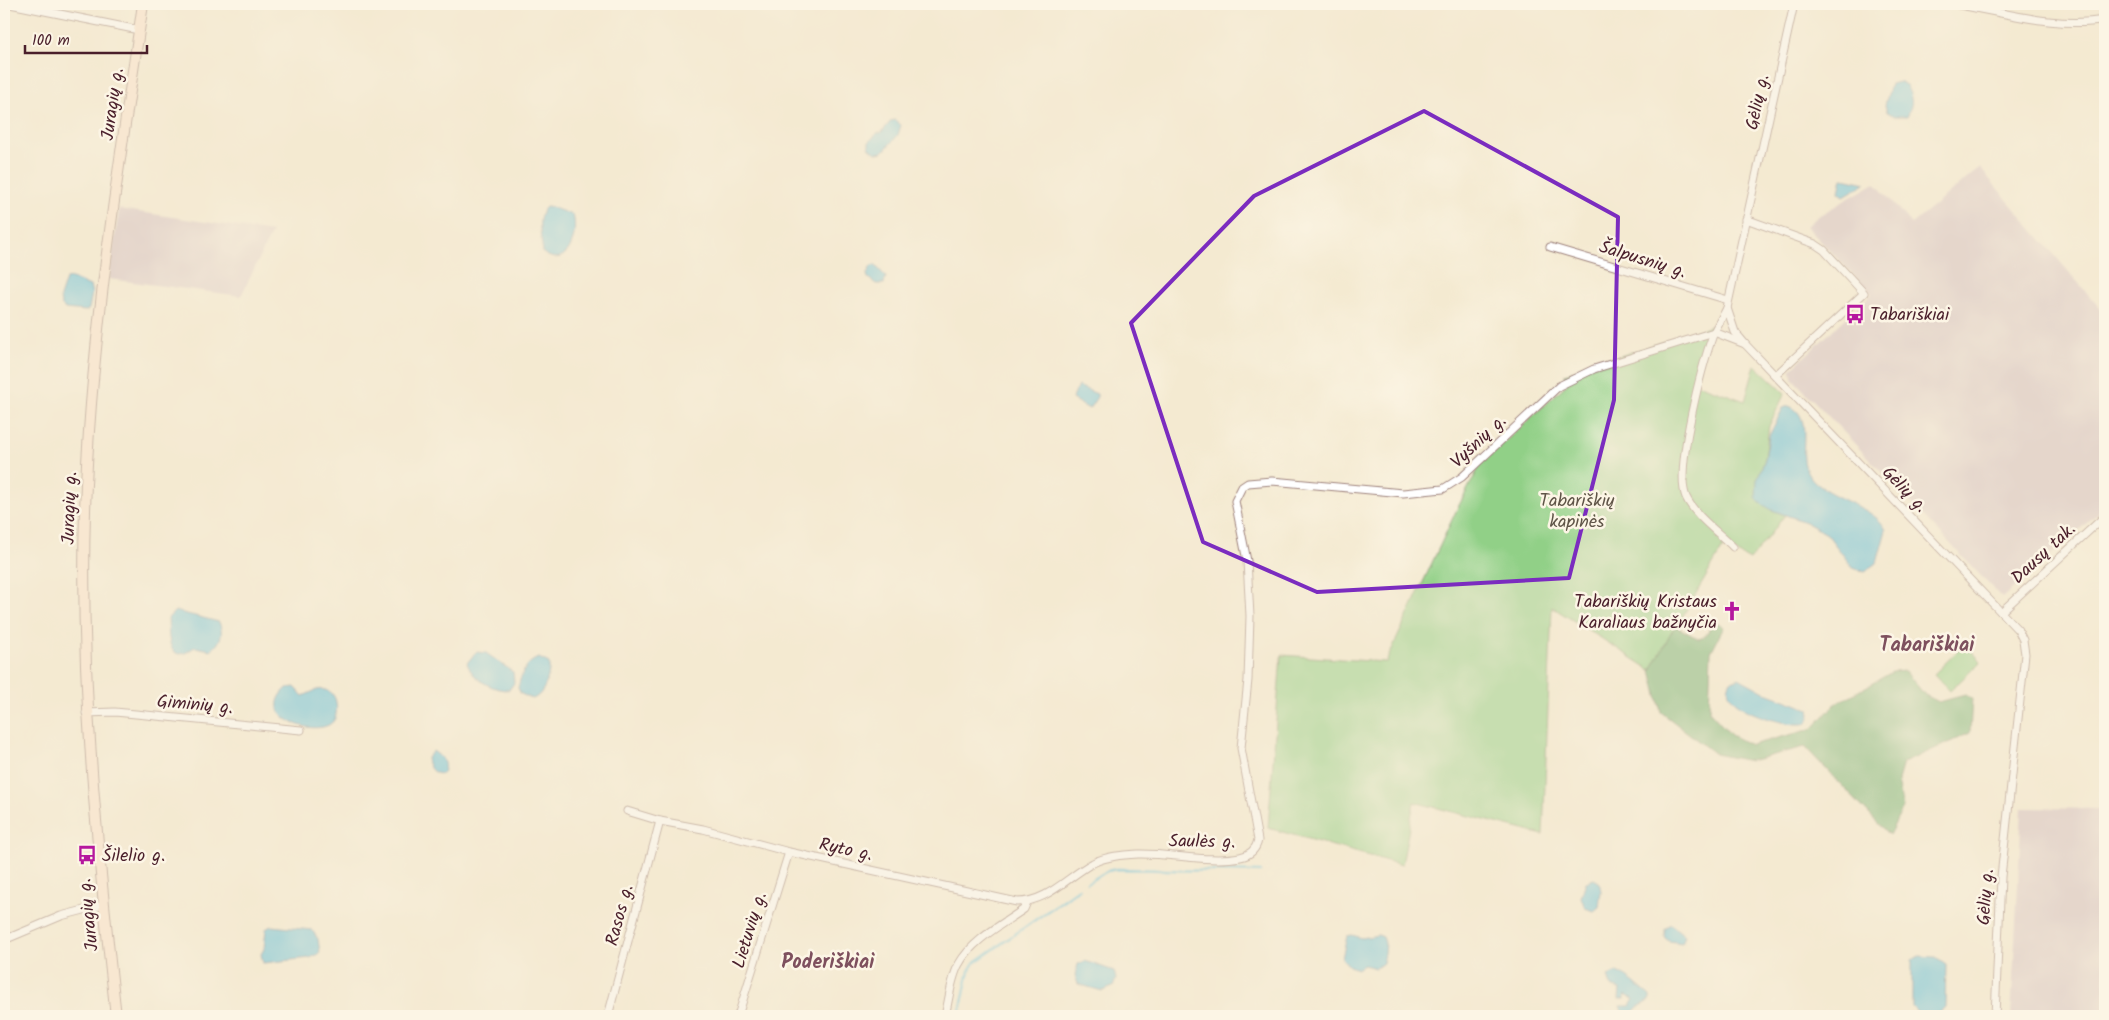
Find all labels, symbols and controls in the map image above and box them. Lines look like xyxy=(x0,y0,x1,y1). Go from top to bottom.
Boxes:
scale bar xyxy=(25,22,148,54)
text: 100 m xyxy=(32,29,70,53)
street label: Juragių g. xyxy=(94,66,133,142)
street label: Gėlių g. xyxy=(1738,72,1778,133)
street label: Šalpusnių g. xyxy=(1595,233,1690,287)
place label: Tabariškiai xyxy=(1870,301,1950,330)
bus stop icon: Tabariškiai xyxy=(1844,303,1866,325)
street label: Vyšnių g. xyxy=(1444,408,1514,476)
street label: Gėlių g. xyxy=(1874,460,1934,520)
street label: Juragių g. xyxy=(55,471,86,545)
park label: Tabariškių kapinės xyxy=(1539,487,1615,537)
street label: Dausų tak. xyxy=(2005,516,2083,592)
place label: Tabariškių Kristaus Karaliaus bažnyčia xyxy=(1574,588,1717,638)
church icon: Tabariškių Kristaus Karaliaus bažnyčia xyxy=(1721,600,1743,622)
district label: Tabariškiai xyxy=(1880,630,1975,662)
street label: Giminių g. xyxy=(156,688,234,723)
street label: Saulės g. xyxy=(1168,827,1236,858)
street label: Ryto g. xyxy=(816,831,875,870)
place label: Šilelio g. xyxy=(102,842,165,871)
bus stop icon: Šilelio g. xyxy=(76,844,98,866)
street label: Gėlių g. xyxy=(1970,868,2003,926)
street label: Juragių g. xyxy=(71,877,108,953)
street label: Rasos g. xyxy=(598,881,643,949)
street label: Lietuvių g. xyxy=(725,889,776,972)
district label: Poderiškiai xyxy=(782,947,875,979)

